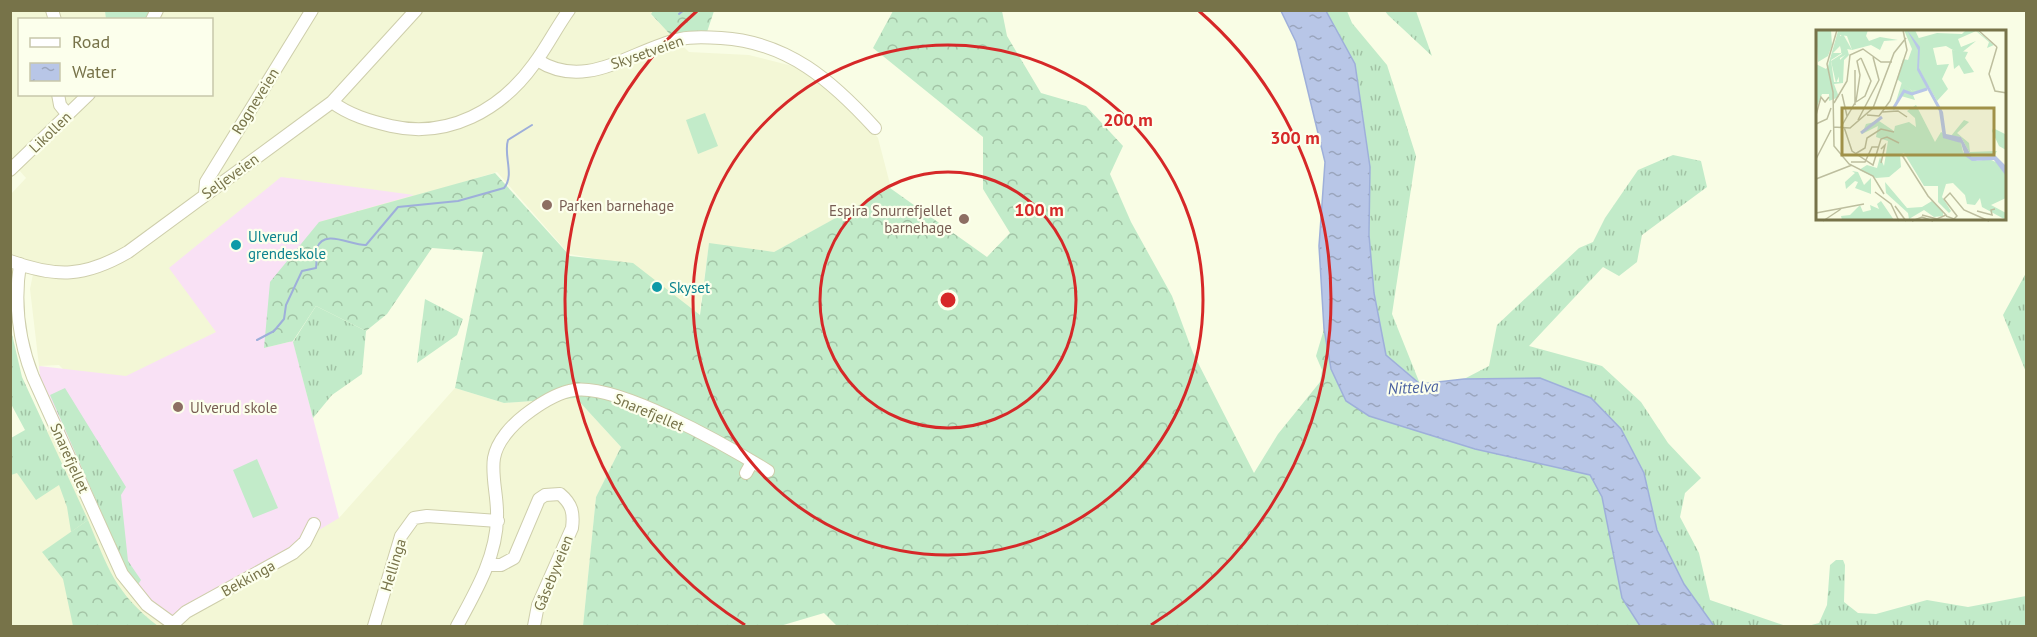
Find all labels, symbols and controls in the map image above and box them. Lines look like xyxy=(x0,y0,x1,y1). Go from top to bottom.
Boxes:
legend xyxy=(18,18,213,96)
text: Road xyxy=(72,30,110,53)
inset map xyxy=(1816,30,2007,220)
street label: Skysetveien xyxy=(608,31,686,73)
text: Water xyxy=(72,60,116,83)
street label: Rogneveien xyxy=(227,64,283,138)
street label: Likollen xyxy=(25,107,75,157)
text: 200 m xyxy=(1103,108,1153,131)
text: 300 m xyxy=(1270,126,1320,149)
street label: Seljeveien xyxy=(198,149,262,203)
place label: Parken barnehage xyxy=(559,196,674,215)
marker: Parken barnehage xyxy=(540,198,554,212)
text: 100 m xyxy=(1014,198,1064,221)
place label: Espira Snurrefjellet barnehage xyxy=(829,201,952,237)
marker: Espira Snurrefjellet barnehage xyxy=(957,212,971,226)
place label: Ulverud grendeskole xyxy=(248,227,326,263)
marker: Ulverud grendeskole xyxy=(229,238,243,252)
place label: Skyset xyxy=(669,278,710,297)
marker: Skyset xyxy=(650,280,664,294)
centre of rings xyxy=(938,290,958,310)
water label: Nittelva xyxy=(1387,376,1439,398)
street label: Snarefjellet xyxy=(611,389,687,435)
place label: Ulverud skole xyxy=(190,398,277,417)
marker: Ulverud skole xyxy=(171,400,185,414)
street label: Snarefjellet xyxy=(46,420,94,496)
street label: Gåsebyveien xyxy=(529,532,577,614)
street label: Hellinga xyxy=(376,536,410,594)
street label: Bekkinga xyxy=(218,556,278,600)

